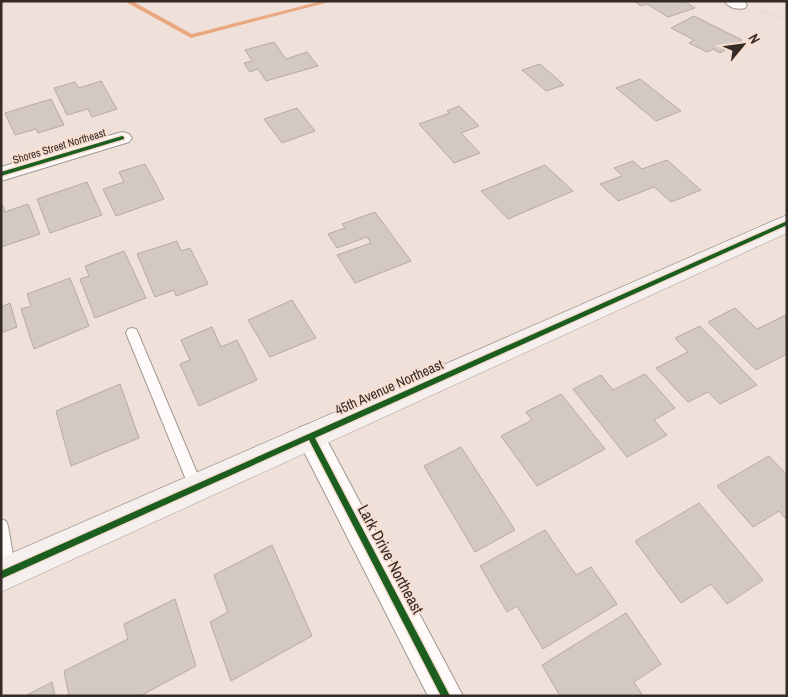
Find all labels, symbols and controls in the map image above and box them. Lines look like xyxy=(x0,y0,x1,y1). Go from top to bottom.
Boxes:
north arrow xyxy=(718,20,768,70)
text: N xyxy=(744,31,764,47)
street label: Shores Street Northeast xyxy=(11,125,108,167)
street label: 45th Avenue Northeast xyxy=(332,355,446,419)
street label: Lark Drive Northeast xyxy=(353,500,429,618)

